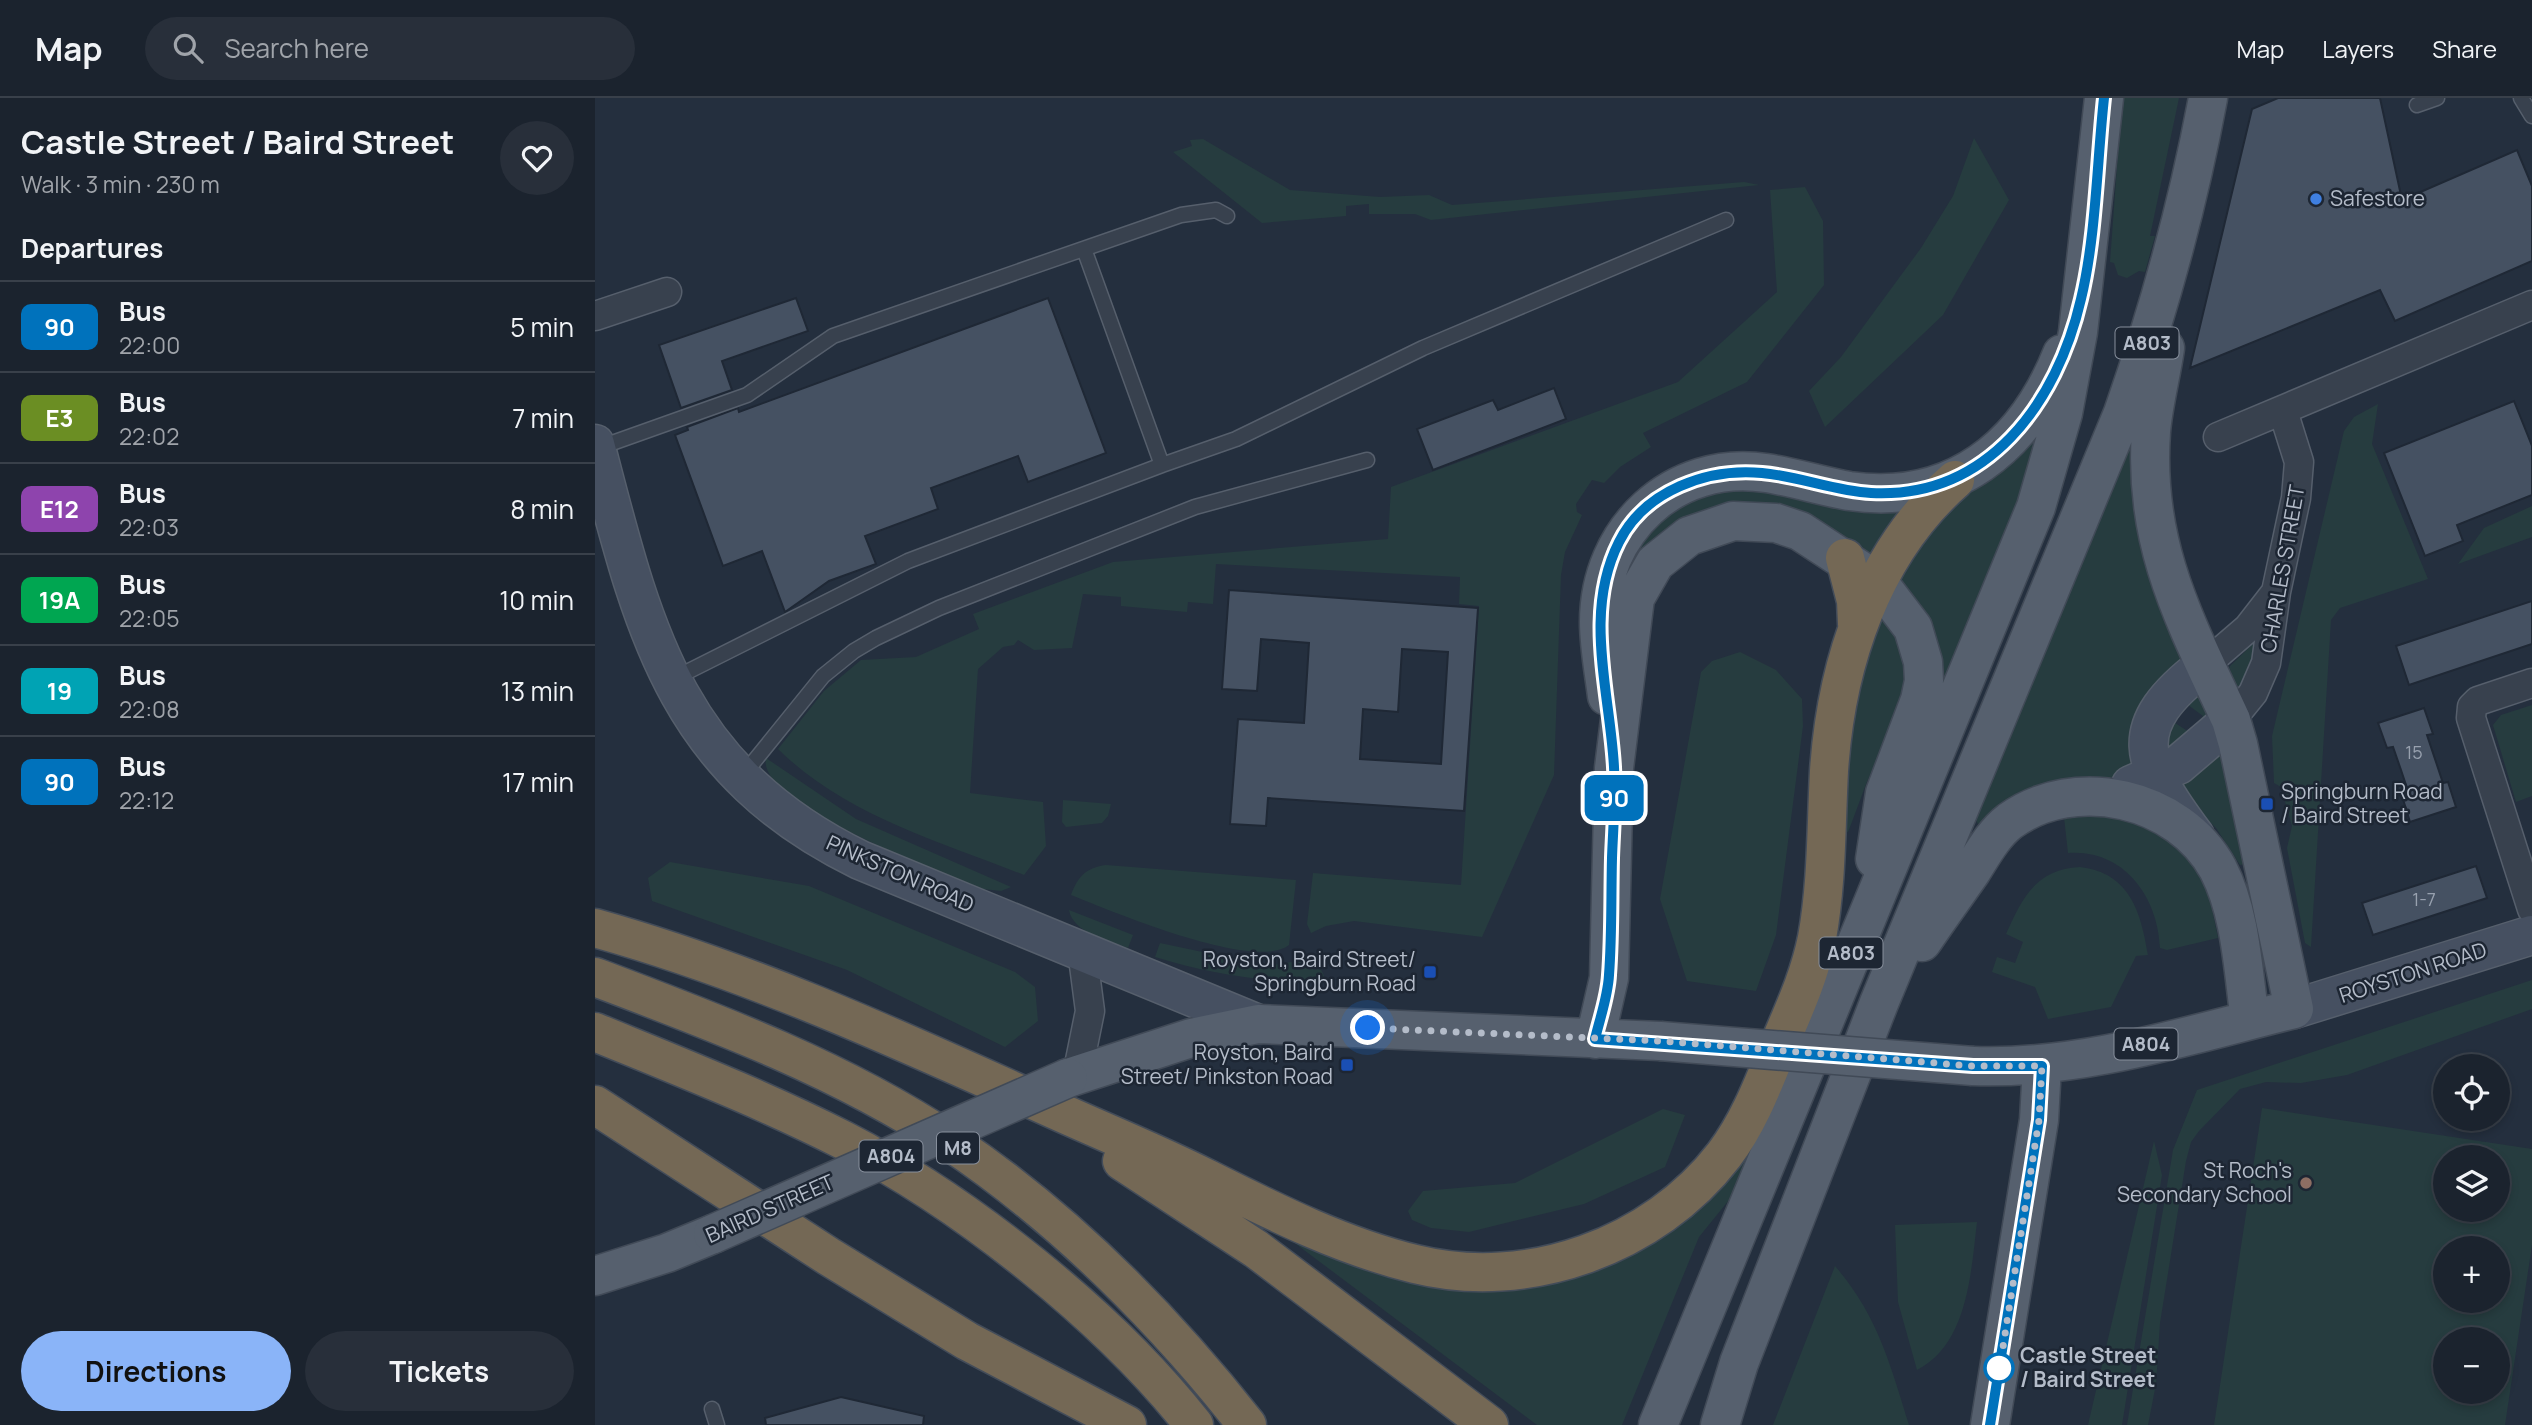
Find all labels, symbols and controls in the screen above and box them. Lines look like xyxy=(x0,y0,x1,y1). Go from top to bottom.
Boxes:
search box xyxy=(145,17,635,80)
text: Map xyxy=(35,26,103,71)
icon: search xyxy=(169,29,207,67)
text: Search here xyxy=(225,30,369,66)
text: Map xyxy=(2237,32,2284,65)
text: Layers xyxy=(2322,32,2394,65)
text: Share xyxy=(2432,32,2497,65)
text: Castle Street / Baird Street xyxy=(21,119,454,164)
button: heart xyxy=(500,121,574,195)
text: Walk · 3 min · 230 m xyxy=(21,168,220,200)
place label: Safestore xyxy=(2330,184,2425,212)
marker: Safestore xyxy=(2308,191,2324,207)
text: Departures xyxy=(21,230,163,266)
text: Bus xyxy=(119,293,166,329)
text: 5 min xyxy=(510,309,574,345)
text: 90 xyxy=(44,310,75,343)
road number: A803 xyxy=(2115,328,2179,358)
text: 22:00 xyxy=(119,329,180,361)
text: Bus xyxy=(119,384,166,420)
text: 7 min xyxy=(512,400,574,436)
text: E3 xyxy=(46,401,74,434)
text: 22:02 xyxy=(119,420,179,452)
text: Bus xyxy=(119,475,166,511)
street label: CHARLES STREET xyxy=(2253,482,2311,655)
text: 8 min xyxy=(510,491,574,527)
text: E12 xyxy=(40,492,79,525)
text: 22:03 xyxy=(119,511,179,543)
text: Bus xyxy=(119,566,166,602)
text: 10 min xyxy=(499,582,574,618)
text: 19A xyxy=(39,583,80,616)
text: 22:05 xyxy=(119,602,179,634)
text: Bus xyxy=(119,657,166,693)
text: 13 min xyxy=(501,673,574,709)
text: 19 xyxy=(47,674,72,707)
text: 22:08 xyxy=(119,693,179,725)
house number: 15 xyxy=(2405,740,2423,764)
text: Bus xyxy=(119,748,166,784)
text: 17 min xyxy=(502,764,574,800)
text: 90 xyxy=(44,765,75,798)
line badge: 90 xyxy=(1583,775,1645,821)
place label: Springburn Road / Baird Street xyxy=(2281,777,2443,829)
text: 90 xyxy=(1599,781,1629,814)
text: 22:12 xyxy=(119,784,174,816)
marker: Springburn Road / Baird Street xyxy=(2259,796,2275,812)
street label: PINKSTON ROAD xyxy=(822,828,978,918)
house number: 1-7 xyxy=(2412,887,2436,911)
street label: ROYSTON ROAD xyxy=(2335,935,2490,1009)
road number: A803 xyxy=(1819,938,1883,968)
place label: Royston, Baird Street/ Springburn Road xyxy=(1203,945,1416,997)
marker: Royston, Baird Street/ Springburn Road xyxy=(1422,964,1438,980)
your location xyxy=(1350,1010,1385,1045)
road number: A804 xyxy=(2115,1028,2177,1060)
place label: Royston, Baird Street/ Pinkston Road xyxy=(1121,1038,1333,1090)
map controls xyxy=(2433,1054,2510,1404)
button: locate xyxy=(2433,1054,2510,1131)
marker: Royston, Baird Street/ Pinkston Road xyxy=(1339,1057,1355,1073)
road number: M8 xyxy=(937,1132,979,1164)
road number: A804 xyxy=(859,1140,923,1172)
button: layers xyxy=(2433,1145,2510,1222)
place label: St Roch's Secondary School xyxy=(2117,1156,2292,1208)
street label: BAIRD STREET xyxy=(701,1167,839,1249)
marker: St Roch's Secondary School xyxy=(2298,1175,2314,1191)
button: + xyxy=(2433,1236,2510,1313)
button: − xyxy=(2433,1327,2510,1404)
button: Directions xyxy=(21,1331,291,1411)
button: Tickets xyxy=(305,1331,574,1411)
place label: Castle Street / Baird Street xyxy=(2020,1341,2156,1393)
marker: Castle Street / Baird Street xyxy=(1984,1353,2014,1383)

